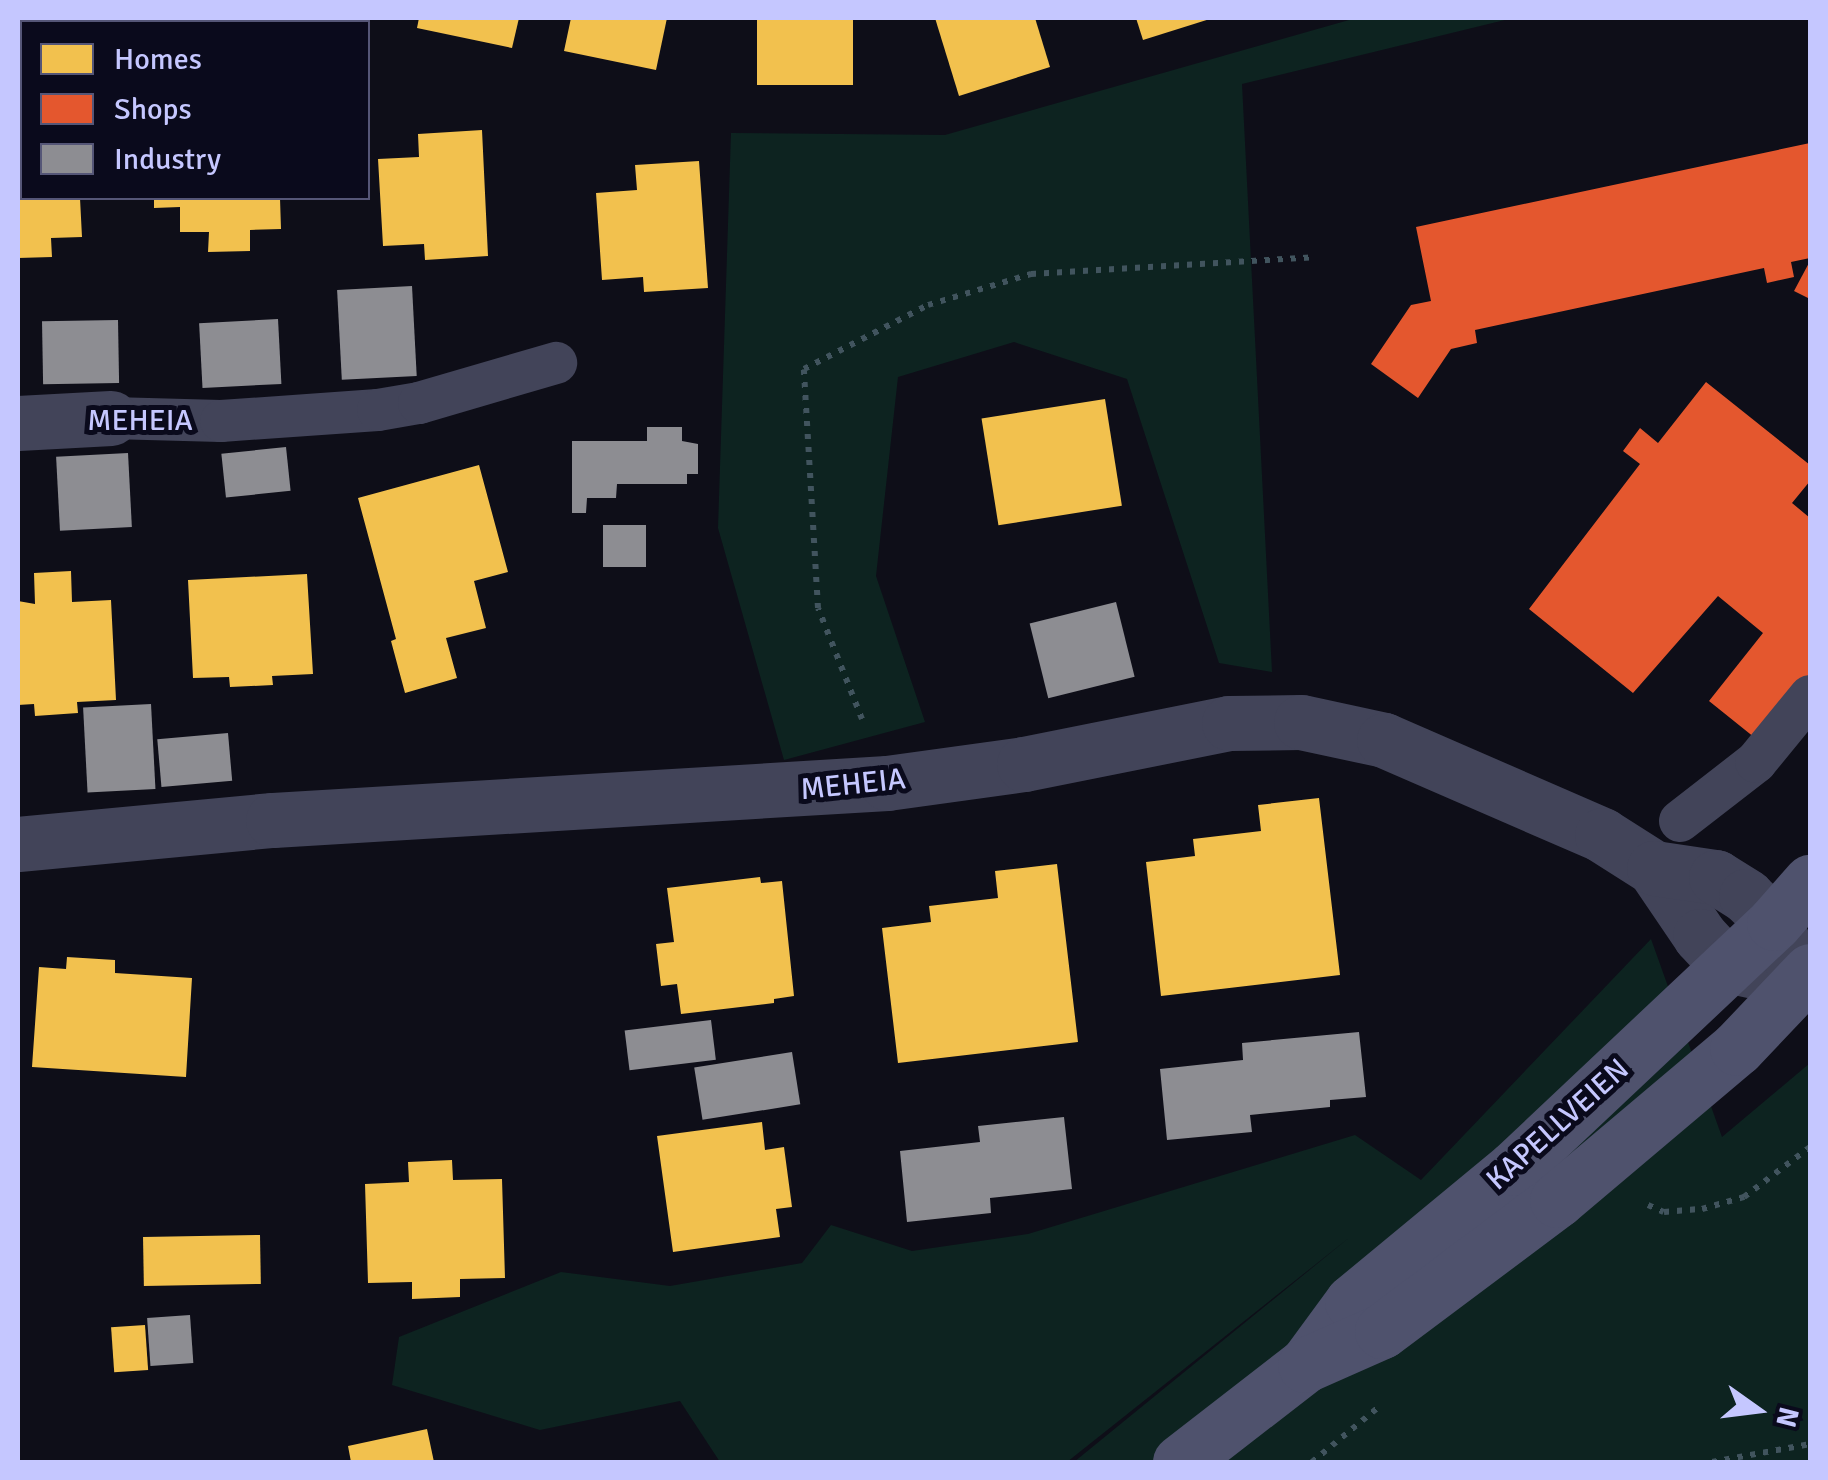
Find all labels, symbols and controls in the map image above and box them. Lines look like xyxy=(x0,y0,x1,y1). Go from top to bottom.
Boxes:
legend xyxy=(20,20,370,200)
text: Homes xyxy=(114,41,202,78)
text: Shops xyxy=(114,91,192,128)
text: Industry xyxy=(114,141,221,178)
street label: MEHEIA xyxy=(87,403,193,439)
street label: MEHEIA xyxy=(799,762,907,808)
street label: KAPELLVEIEN xyxy=(1479,1052,1637,1198)
north arrow xyxy=(1708,1360,1808,1460)
text: N xyxy=(1768,1404,1806,1431)

